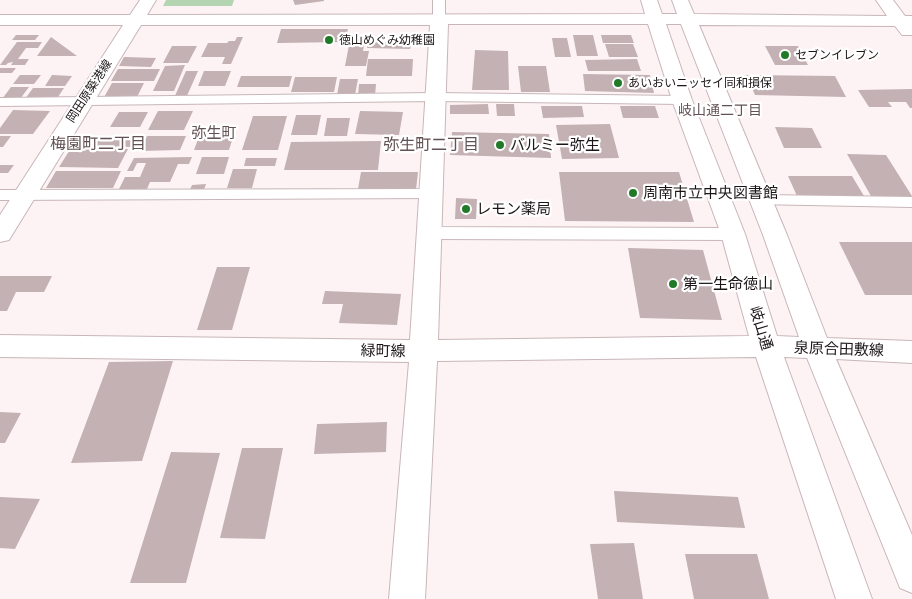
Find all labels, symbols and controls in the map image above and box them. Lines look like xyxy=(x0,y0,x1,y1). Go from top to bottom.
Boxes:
place label: 徳山めぐみ幼稚園 xyxy=(339,33,435,47)
marker: 徳山めぐみ幼稚園 xyxy=(323,34,335,46)
place label: セブンイレブン xyxy=(795,48,879,62)
marker: セブンイレブン xyxy=(779,49,791,61)
street label: 岡田原築港線 xyxy=(63,57,115,125)
place label: あいおいニッセイ同和損保 xyxy=(628,76,772,90)
marker: あいおいニッセイ同和損保 xyxy=(612,77,624,89)
district label: 岐山通二丁目 xyxy=(678,102,762,118)
district label: 弥生町 xyxy=(192,124,236,142)
district label: 梅園町二丁目 xyxy=(50,134,146,154)
district label: 弥生町二丁目 xyxy=(383,135,479,155)
place label: バルミー弥生 xyxy=(510,136,600,154)
marker: バルミー弥生 xyxy=(494,139,506,151)
place label: 周南市立中央図書館 xyxy=(643,184,778,202)
marker: 周南市立中央図書館 xyxy=(627,187,639,199)
place label: レモン薬局 xyxy=(476,200,551,218)
marker: レモン薬局 xyxy=(460,203,472,215)
place label: 第一生命徳山 xyxy=(683,275,773,293)
marker: 第一生命徳山 xyxy=(667,278,679,290)
street label: 岐山通 xyxy=(746,304,776,352)
street label: 泉原合田敷線 xyxy=(794,338,884,360)
street label: 緑町線 xyxy=(360,342,406,360)

